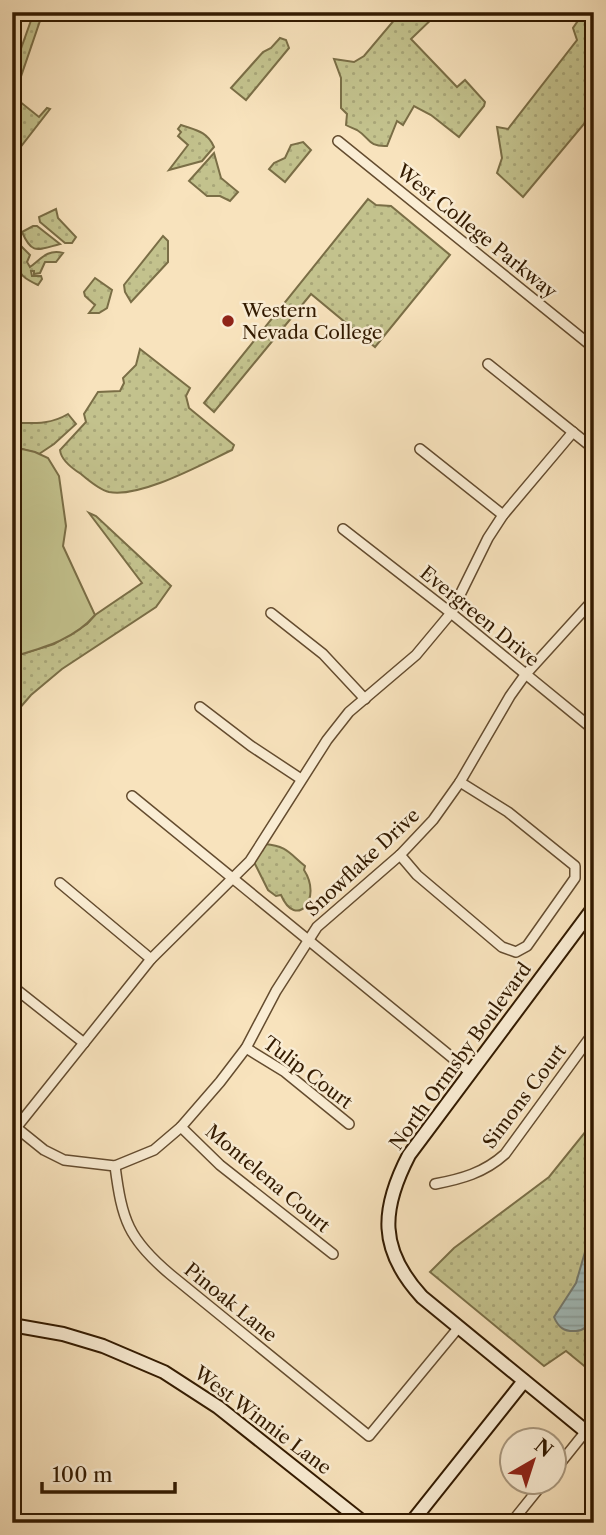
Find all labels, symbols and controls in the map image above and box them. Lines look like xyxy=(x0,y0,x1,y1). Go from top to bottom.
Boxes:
street label: West College Parkway xyxy=(391,159,562,303)
place label: Western Nevada College xyxy=(241,299,383,344)
marker: Western Nevada College xyxy=(220,313,236,329)
street label: Evergreen Drive xyxy=(415,561,544,671)
street label: Snowflake Drive xyxy=(301,804,424,921)
street label: North Ormsby Boulevard xyxy=(385,958,536,1154)
street label: Tulip Court xyxy=(258,1031,357,1114)
street label: Simons Court xyxy=(478,1039,571,1153)
street label: Montelena Court xyxy=(201,1120,335,1237)
street label: Pinoak Lane xyxy=(180,1258,282,1347)
street label: West Winnie Lane xyxy=(189,1361,336,1480)
north arrow xyxy=(498,1426,568,1496)
text: N xyxy=(530,1434,557,1462)
scale bar xyxy=(42,1451,175,1495)
text: 100 m xyxy=(52,1462,113,1487)

